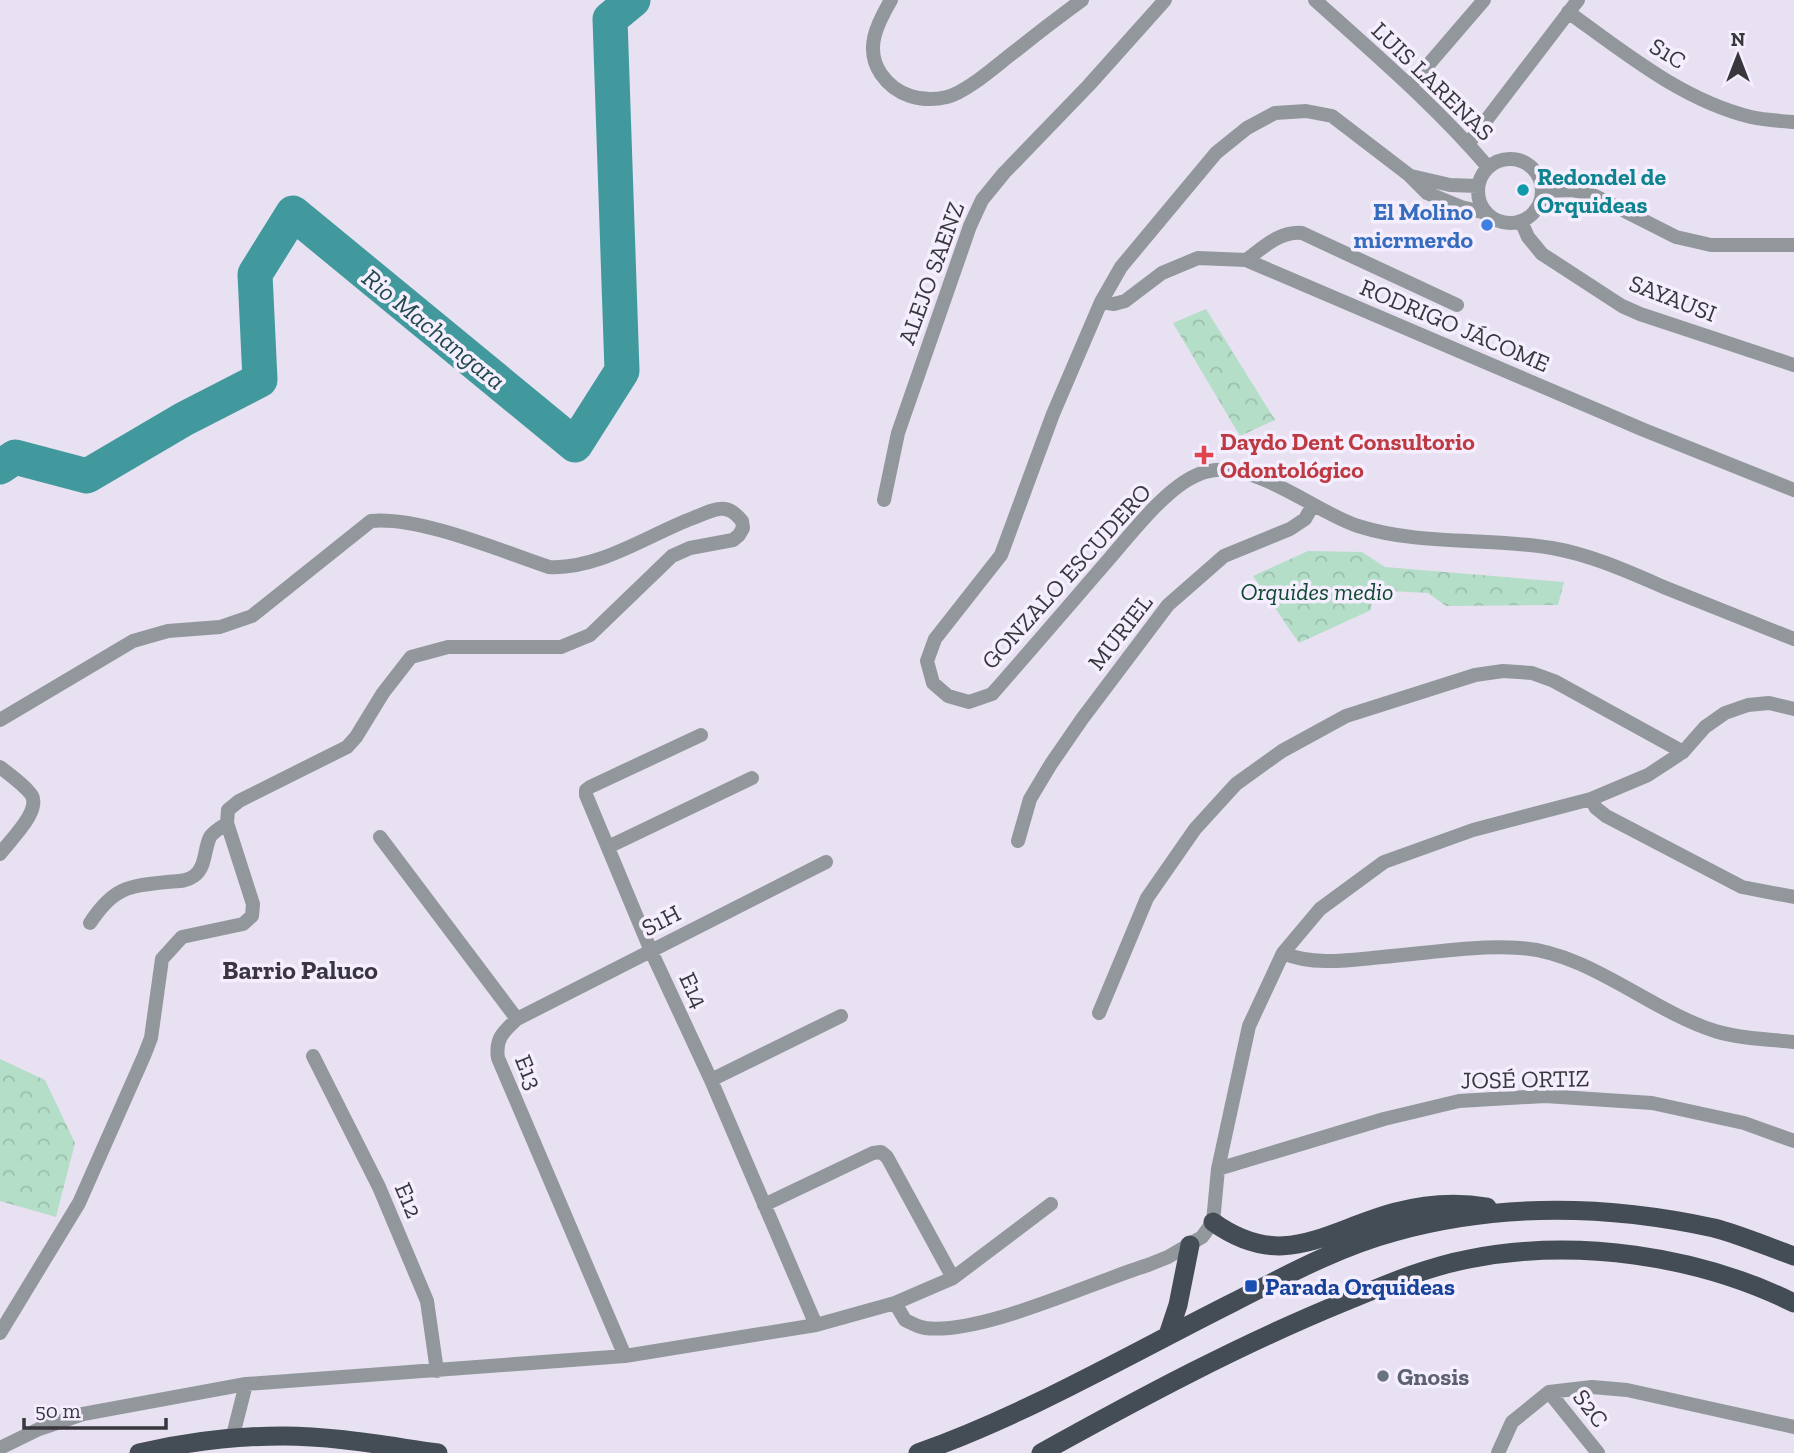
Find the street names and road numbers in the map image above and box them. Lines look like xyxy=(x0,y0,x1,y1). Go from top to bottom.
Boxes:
street label: LUIS LARENAS xyxy=(1366,15,1500,147)
street label: S1C xyxy=(1645,31,1691,75)
street label: ALEJO SAENZ xyxy=(892,198,970,348)
street label: SAYAUSI xyxy=(1625,268,1721,328)
street label: RODRIGO JÁCOME xyxy=(1356,272,1554,378)
street label: GONZALO ESCUDERO xyxy=(975,477,1157,675)
street label: MURIEL xyxy=(1081,588,1159,676)
street label: S1H xyxy=(637,898,685,942)
street label: E14 xyxy=(673,967,715,1013)
street label: E13 xyxy=(509,1050,549,1094)
street label: JOSÉ ORTIZ xyxy=(1460,1063,1590,1095)
street label: E12 xyxy=(389,1178,429,1222)
street label: S2C xyxy=(1567,1383,1615,1433)

